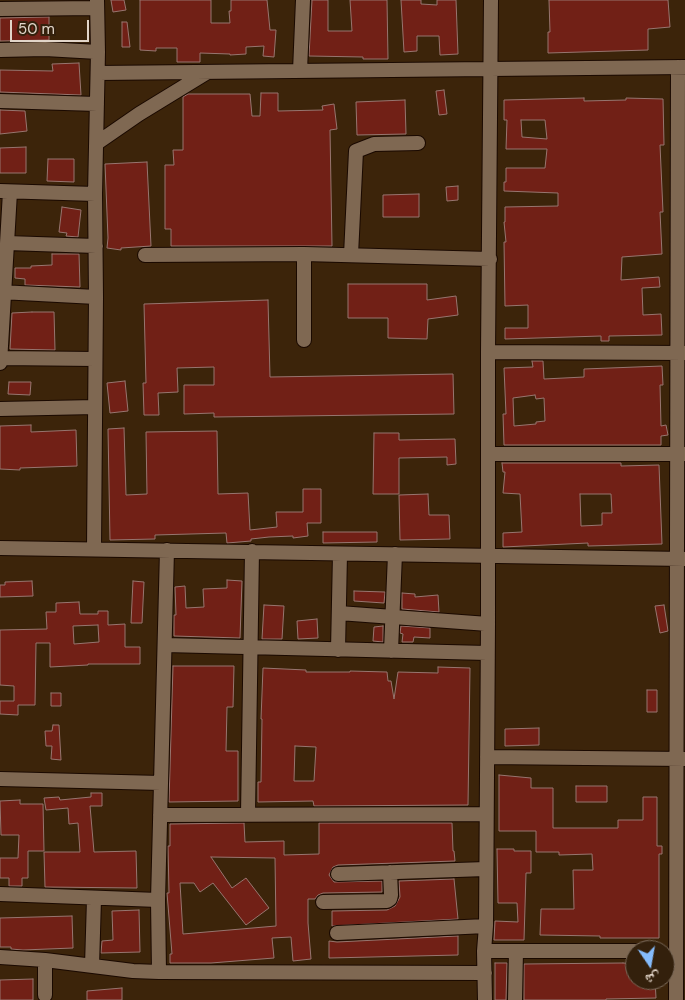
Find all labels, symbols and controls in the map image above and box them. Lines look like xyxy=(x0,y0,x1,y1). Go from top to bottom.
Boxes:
scale bar xyxy=(12,10,91,42)
text: 50 m xyxy=(18,19,55,39)
north arrow xyxy=(625,940,675,990)
text: ش xyxy=(644,968,662,989)

